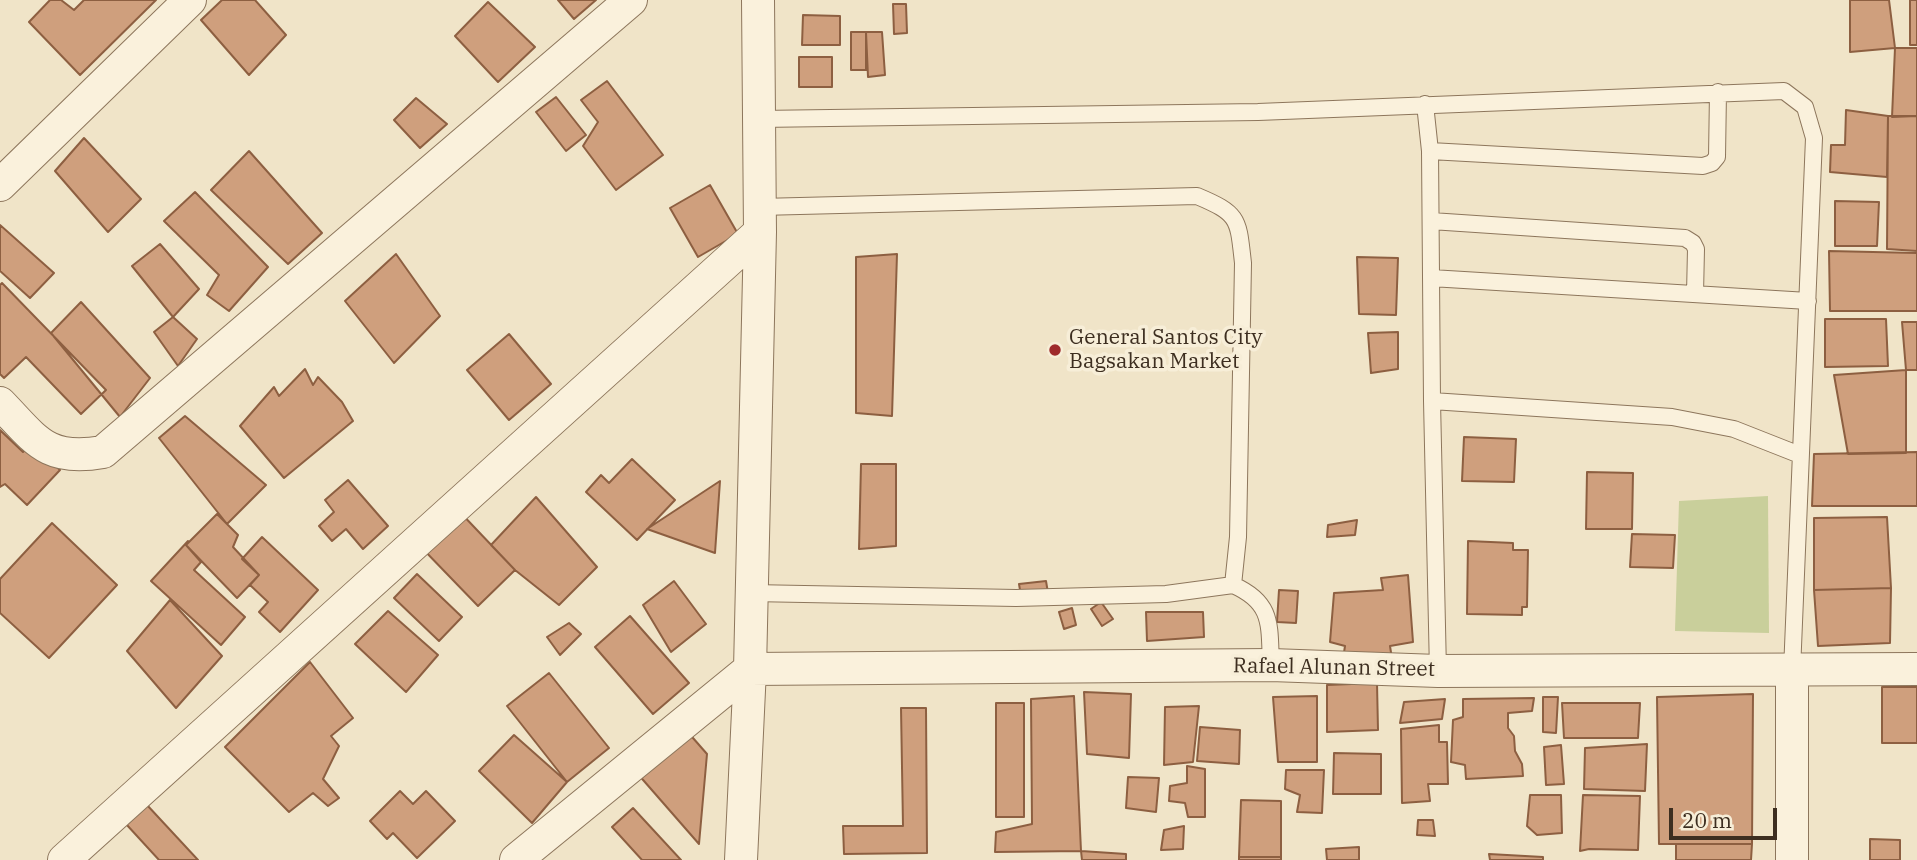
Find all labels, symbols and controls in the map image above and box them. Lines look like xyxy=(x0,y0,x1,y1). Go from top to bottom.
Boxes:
place label: General Santos City Bagsakan Market xyxy=(1069,325,1262,375)
marker: General Santos City Bagsakan Market xyxy=(1047,342,1063,358)
street label: Rafael Alunan Street xyxy=(1233,654,1435,682)
scale bar xyxy=(1672,794,1780,838)
text: 20 m xyxy=(1682,806,1732,834)

